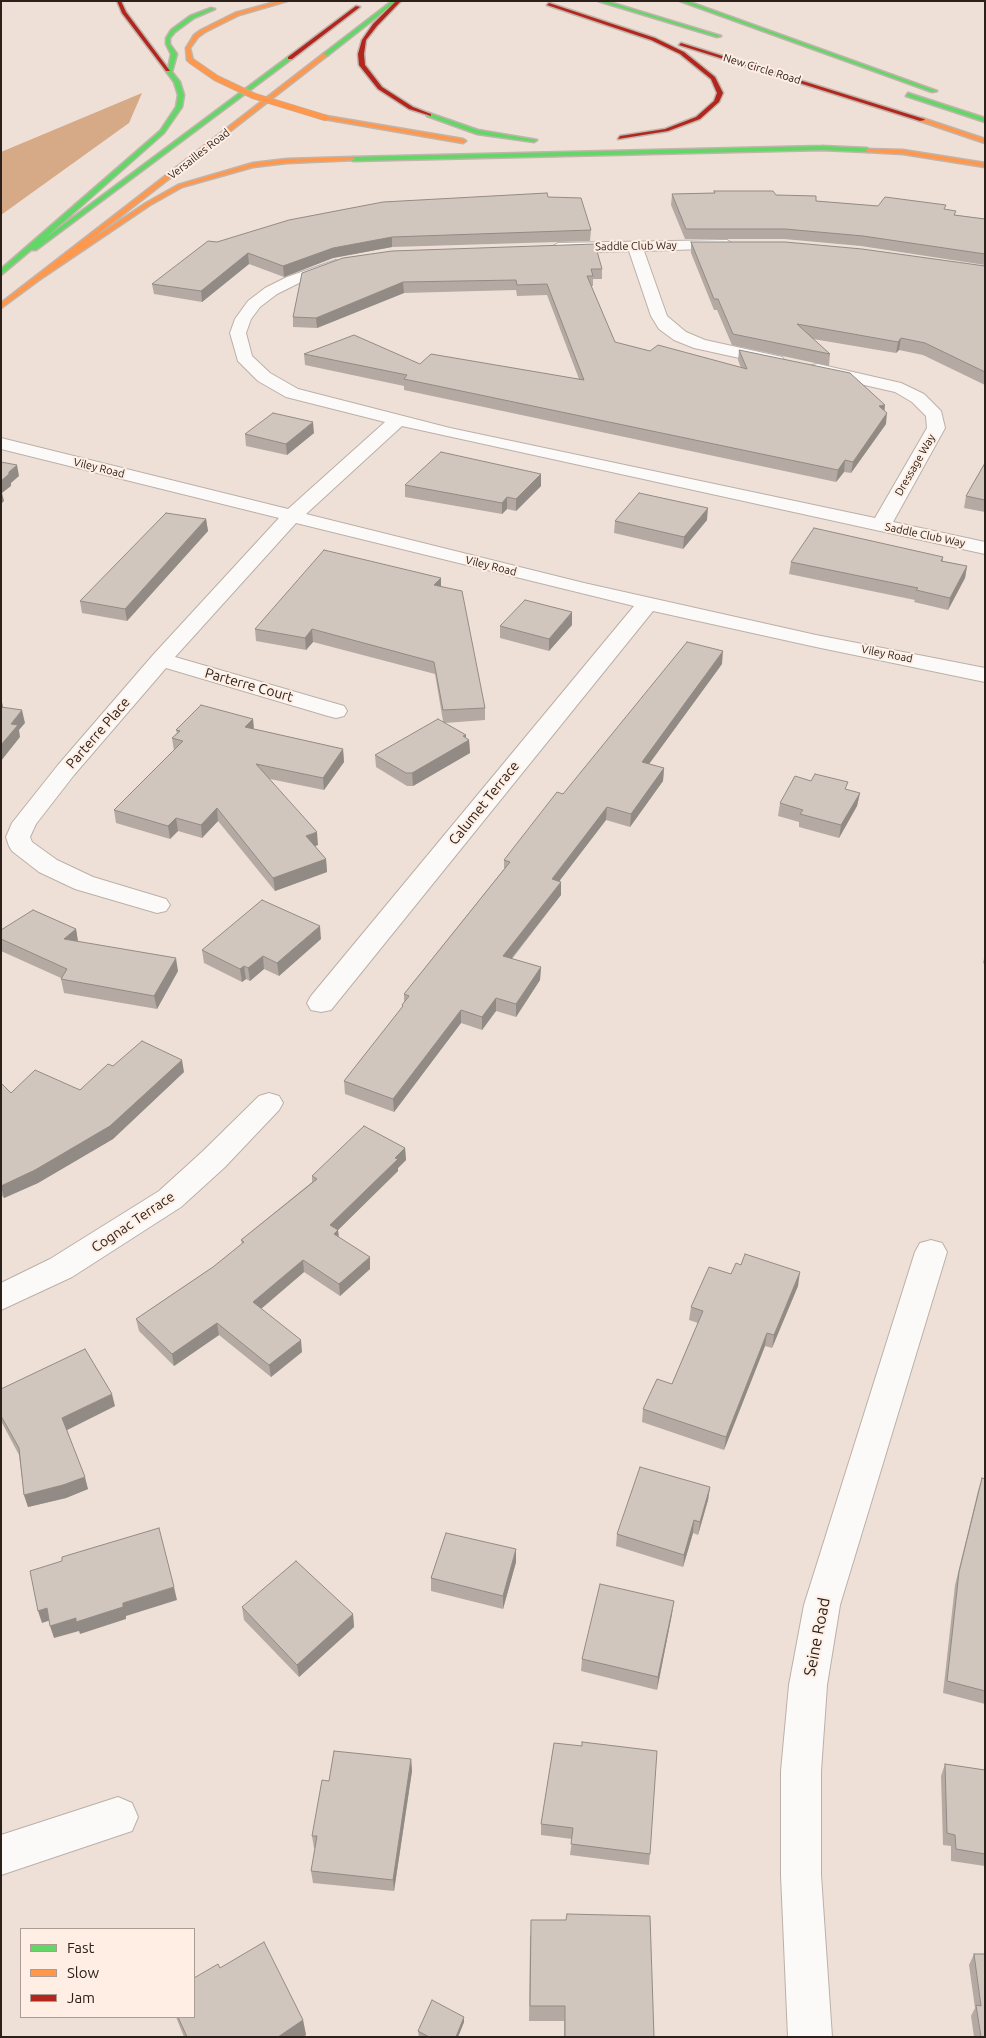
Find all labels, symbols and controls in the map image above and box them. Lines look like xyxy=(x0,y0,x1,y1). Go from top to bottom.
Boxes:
street label: New Circle Road xyxy=(722,51,802,87)
street label: Versailles Road xyxy=(166,126,232,182)
street label: Saddle Club Way xyxy=(595,239,677,253)
street label: Dressage Way xyxy=(892,432,938,498)
street label: Viley Road xyxy=(72,455,126,481)
street label: Saddle Club Way xyxy=(884,520,966,550)
street label: Viley Road xyxy=(464,553,518,579)
street label: Viley Road xyxy=(860,643,914,665)
street label: Parterre Court xyxy=(203,664,295,706)
street label: Parterre Place xyxy=(62,694,134,772)
street label: Calumet Terrace xyxy=(445,758,523,848)
street label: Cognac Terrace xyxy=(88,1188,178,1256)
street label: Seine Road xyxy=(800,1596,834,1678)
legend xyxy=(20,1928,195,2018)
text: Fast xyxy=(67,1939,94,1956)
text: Slow xyxy=(67,1964,99,1981)
text: Jam xyxy=(67,1989,95,2006)

